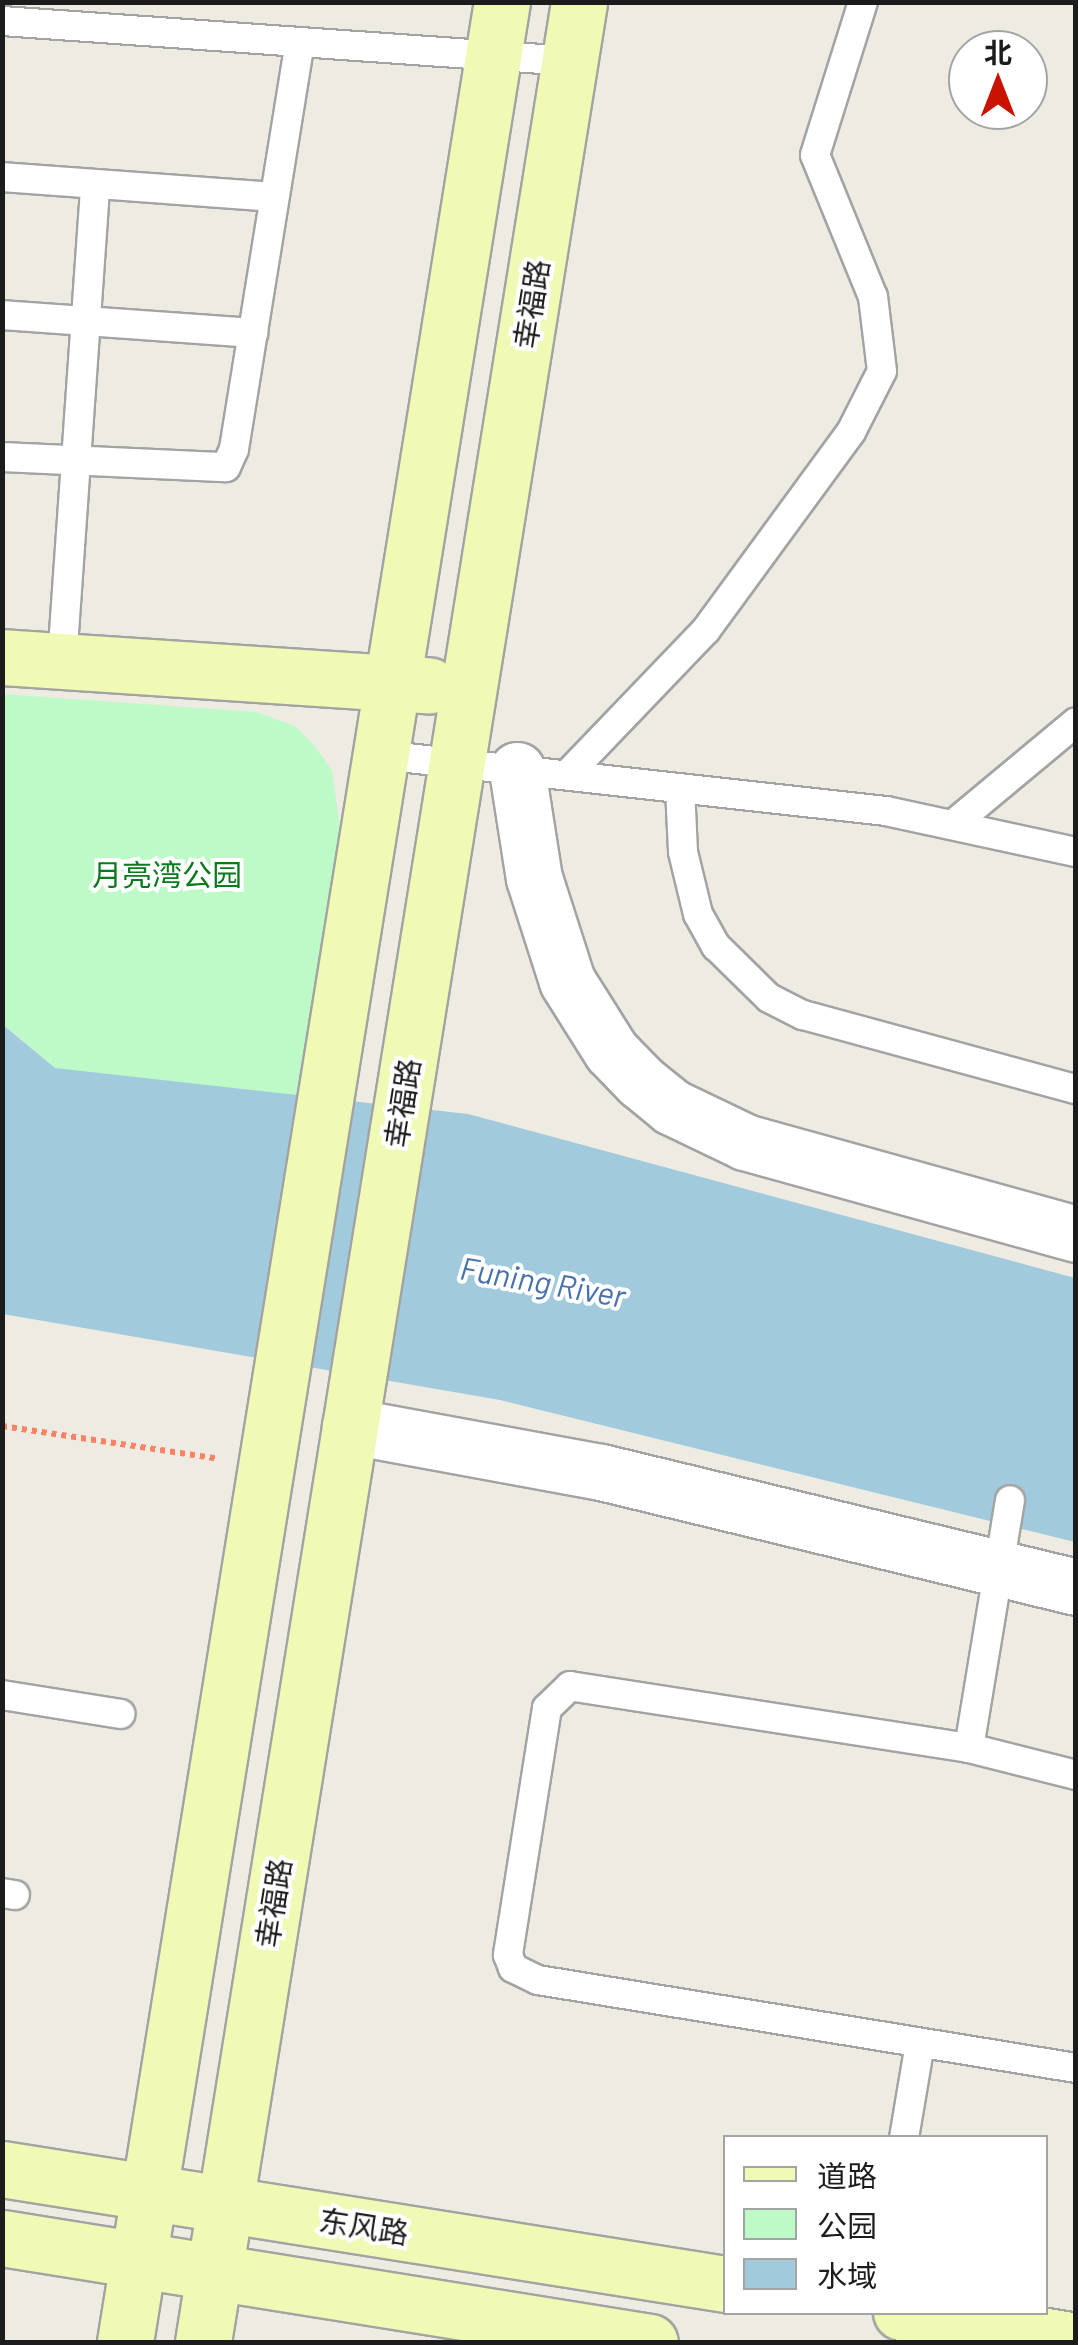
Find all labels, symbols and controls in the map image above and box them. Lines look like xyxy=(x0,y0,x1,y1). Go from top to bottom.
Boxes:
north arrow xyxy=(948,30,1048,130)
text: 北 xyxy=(984,35,1012,69)
street label: 幸福路 xyxy=(506,257,556,351)
park label: 月亮湾公园 xyxy=(92,856,242,892)
street label: 幸福路 xyxy=(377,1056,427,1150)
water label: Funing River xyxy=(457,1248,629,1314)
street label: 幸福路 xyxy=(248,1856,298,1950)
legend xyxy=(723,2135,1048,2315)
text: 道路 xyxy=(817,2157,877,2193)
street label: 东风路 xyxy=(317,2201,411,2251)
text: 公园 xyxy=(817,2207,877,2243)
text: 水域 xyxy=(817,2257,877,2293)

